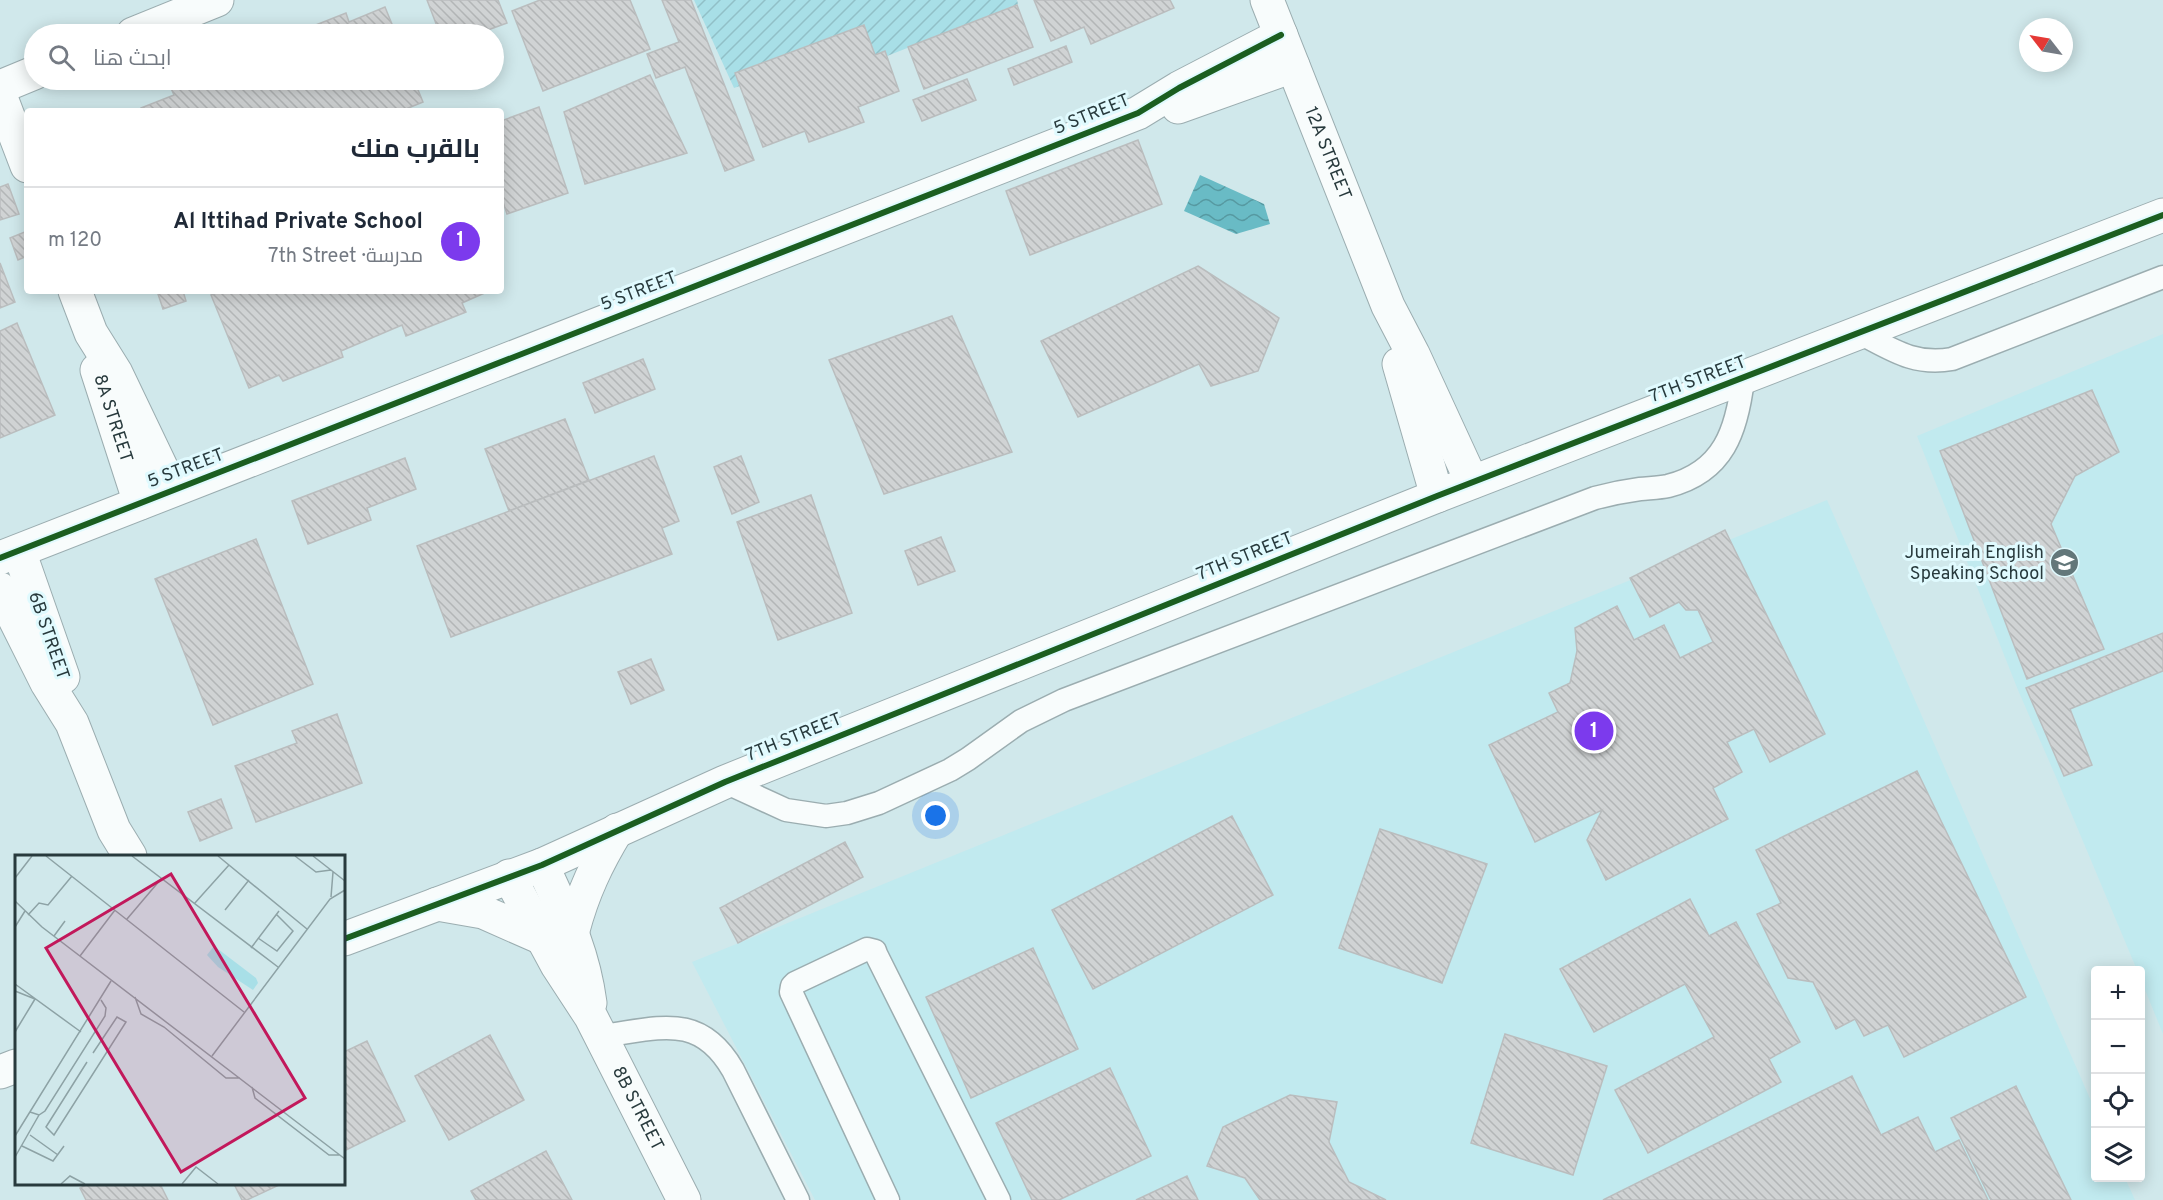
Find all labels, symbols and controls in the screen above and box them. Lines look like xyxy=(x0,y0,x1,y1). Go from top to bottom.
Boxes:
north arrow xyxy=(2019,18,2073,72)
search box xyxy=(24,24,504,90)
icon: search xyxy=(45,41,78,74)
text: ابحث هنا xyxy=(93,46,172,73)
street label: 5 STREET xyxy=(1051,89,1133,141)
street label: 12A STREET xyxy=(1299,103,1356,203)
text: بالقرب منك xyxy=(351,134,480,167)
text: Al Ittihad Private School xyxy=(173,209,423,236)
text: 120 m xyxy=(48,228,102,254)
text: 1 xyxy=(457,228,465,254)
text: مدرسة · 7th Street xyxy=(268,244,423,270)
street label: 5 STREET xyxy=(597,267,681,317)
street label: 7TH STREET xyxy=(1646,351,1750,409)
street label: 8A STREET xyxy=(88,372,138,466)
street label: 5 STREET xyxy=(144,444,228,494)
street label: 7TH STREET xyxy=(1193,527,1297,587)
place label: Jumeirah English Speaking School xyxy=(1905,542,2044,586)
school or university icon: Jumeirah English Speaking School xyxy=(2049,547,2081,579)
street label: 6B STREET xyxy=(22,589,74,683)
street label: 7TH STREET xyxy=(742,708,846,768)
pin: 1 xyxy=(1574,708,1614,754)
your location xyxy=(921,801,950,830)
inset map xyxy=(15,855,345,1185)
map controls xyxy=(2091,966,2145,1182)
button: + xyxy=(2091,966,2145,1020)
button: − xyxy=(2091,1020,2145,1074)
street label: 8B STREET xyxy=(607,1062,669,1155)
button: locate xyxy=(2091,1074,2145,1128)
button: layers xyxy=(2091,1128,2145,1182)

